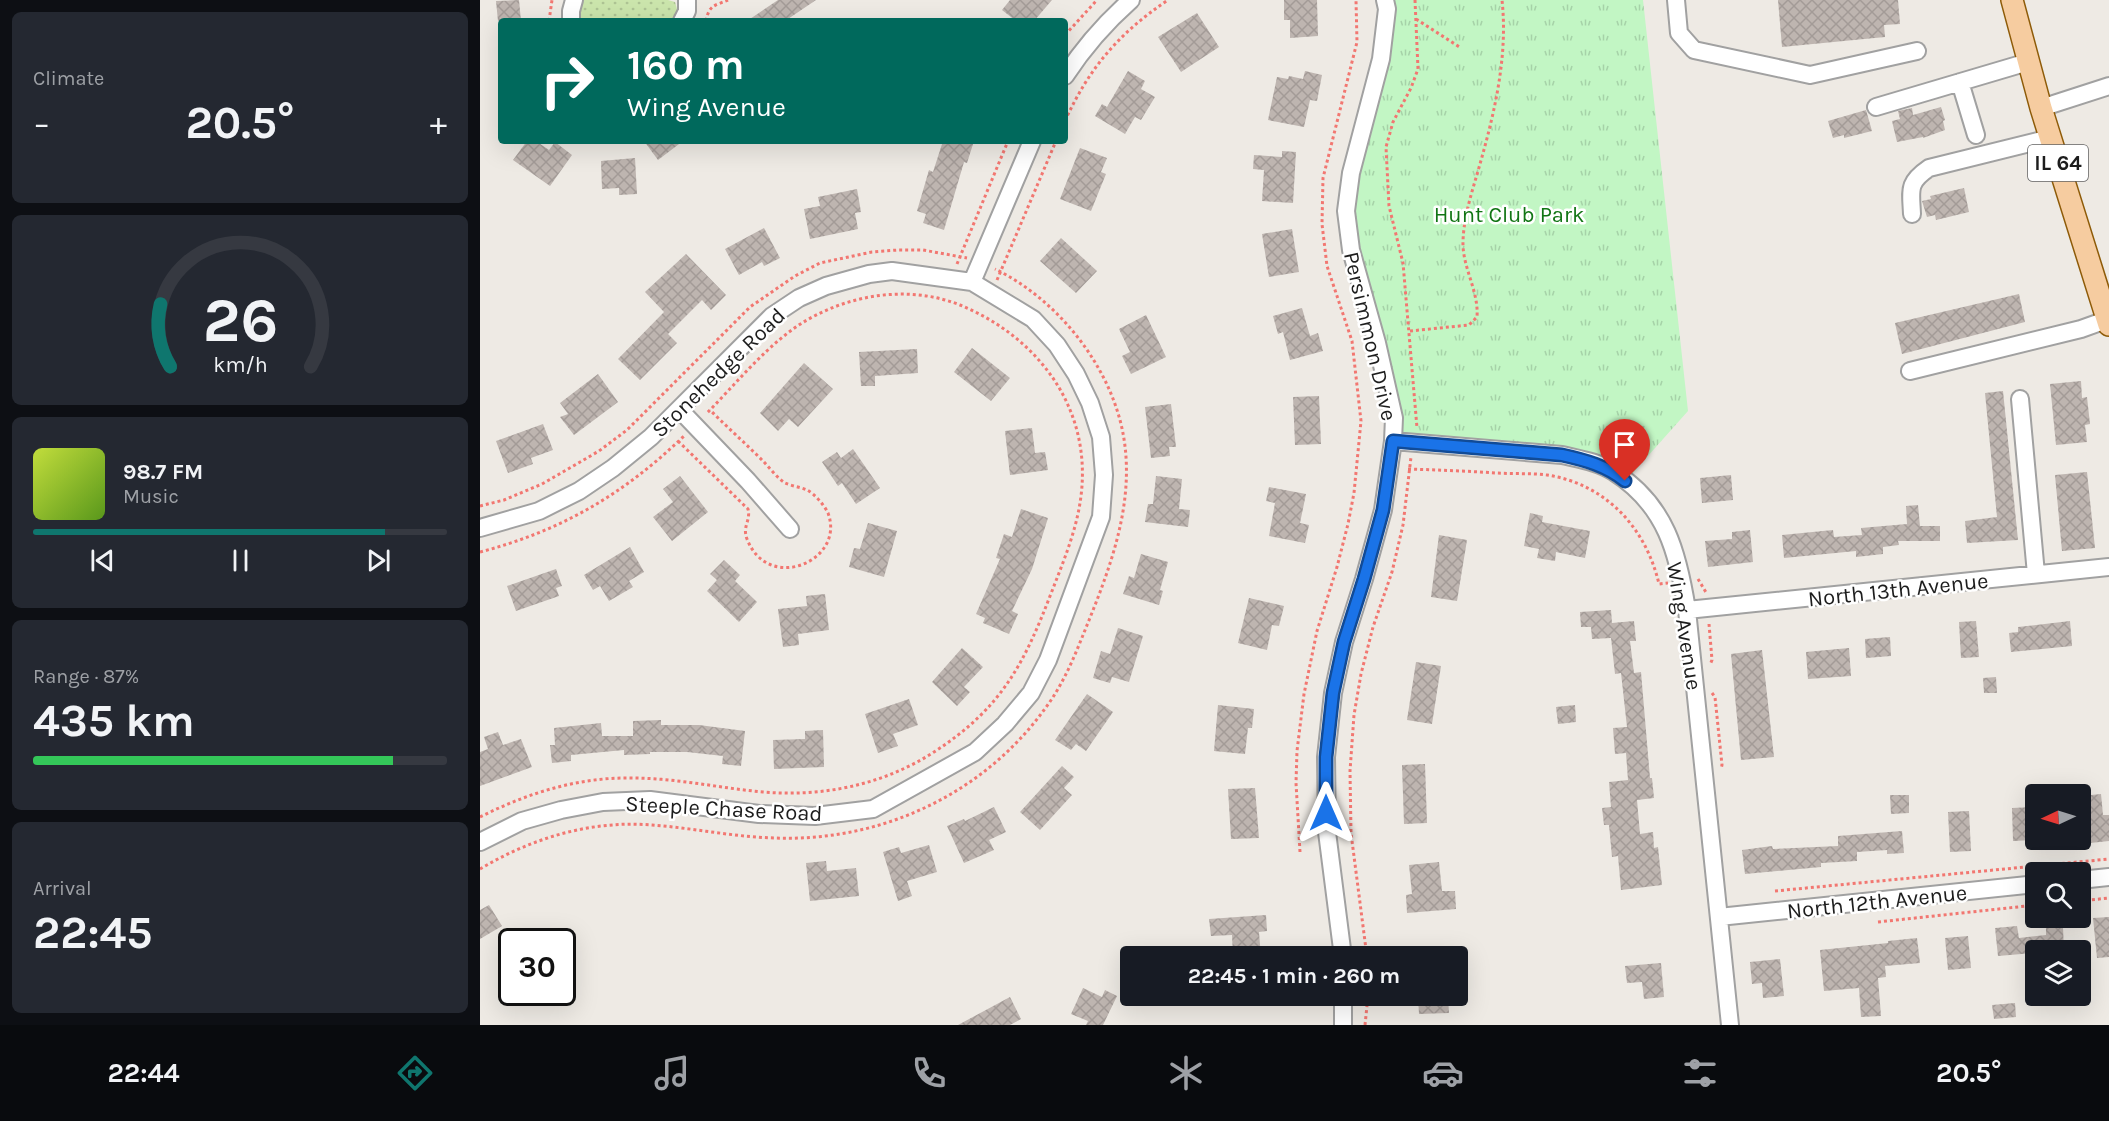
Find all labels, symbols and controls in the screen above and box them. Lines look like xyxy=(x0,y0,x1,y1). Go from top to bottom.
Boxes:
text: 160 m xyxy=(627,40,745,90)
icon: right xyxy=(528,42,606,120)
text: Climate xyxy=(33,67,104,90)
text: Wing Avenue xyxy=(627,91,786,123)
text: 20.5° xyxy=(185,97,295,149)
text: − xyxy=(33,104,50,142)
text: + xyxy=(430,104,447,142)
road number: IL 64 xyxy=(2028,145,2088,181)
park label: Hunt Club Park xyxy=(1434,202,1584,228)
street label: Persimmon Drive xyxy=(1338,249,1402,423)
text: 26 xyxy=(202,284,278,357)
street label: Stonehedge Road xyxy=(647,302,791,443)
text: km/h xyxy=(213,352,267,377)
pin xyxy=(1599,419,1650,481)
icon: arrive xyxy=(1608,428,1641,461)
text: 98.7 FM xyxy=(123,459,203,485)
text: Music xyxy=(123,485,179,508)
icon: previous xyxy=(86,544,119,577)
icon: pause xyxy=(224,544,257,577)
icon: next xyxy=(362,544,395,577)
street label: Wing Avenue xyxy=(1661,560,1707,692)
street label: North 13th Avenue xyxy=(1807,568,1990,612)
text: Range · 87% xyxy=(33,665,139,688)
text: 435 km xyxy=(33,695,195,747)
position arrow xyxy=(1294,781,1358,845)
north arrow xyxy=(2025,784,2091,850)
map controls xyxy=(2025,784,2091,1006)
street label: Steeple Chase Road xyxy=(625,791,823,827)
button: search xyxy=(2025,862,2091,928)
text: Arrival xyxy=(33,877,92,900)
street label: North 12th Avenue xyxy=(1786,880,1968,924)
text: 22:45 xyxy=(33,907,153,959)
speed limit sign: 30 xyxy=(498,928,576,1006)
button: layers xyxy=(2025,940,2091,1006)
text: 22:45 · 1 min · 260 m xyxy=(1188,963,1400,989)
icon: directions xyxy=(394,1052,436,1094)
icon: music xyxy=(651,1052,693,1094)
icon: phone xyxy=(908,1052,950,1094)
icon: climate xyxy=(1165,1052,1207,1094)
icon: car xyxy=(1422,1052,1464,1094)
icon: filters xyxy=(1679,1052,1721,1094)
text: 22:44 xyxy=(107,1057,180,1089)
text: 20.5° xyxy=(1936,1057,2002,1089)

